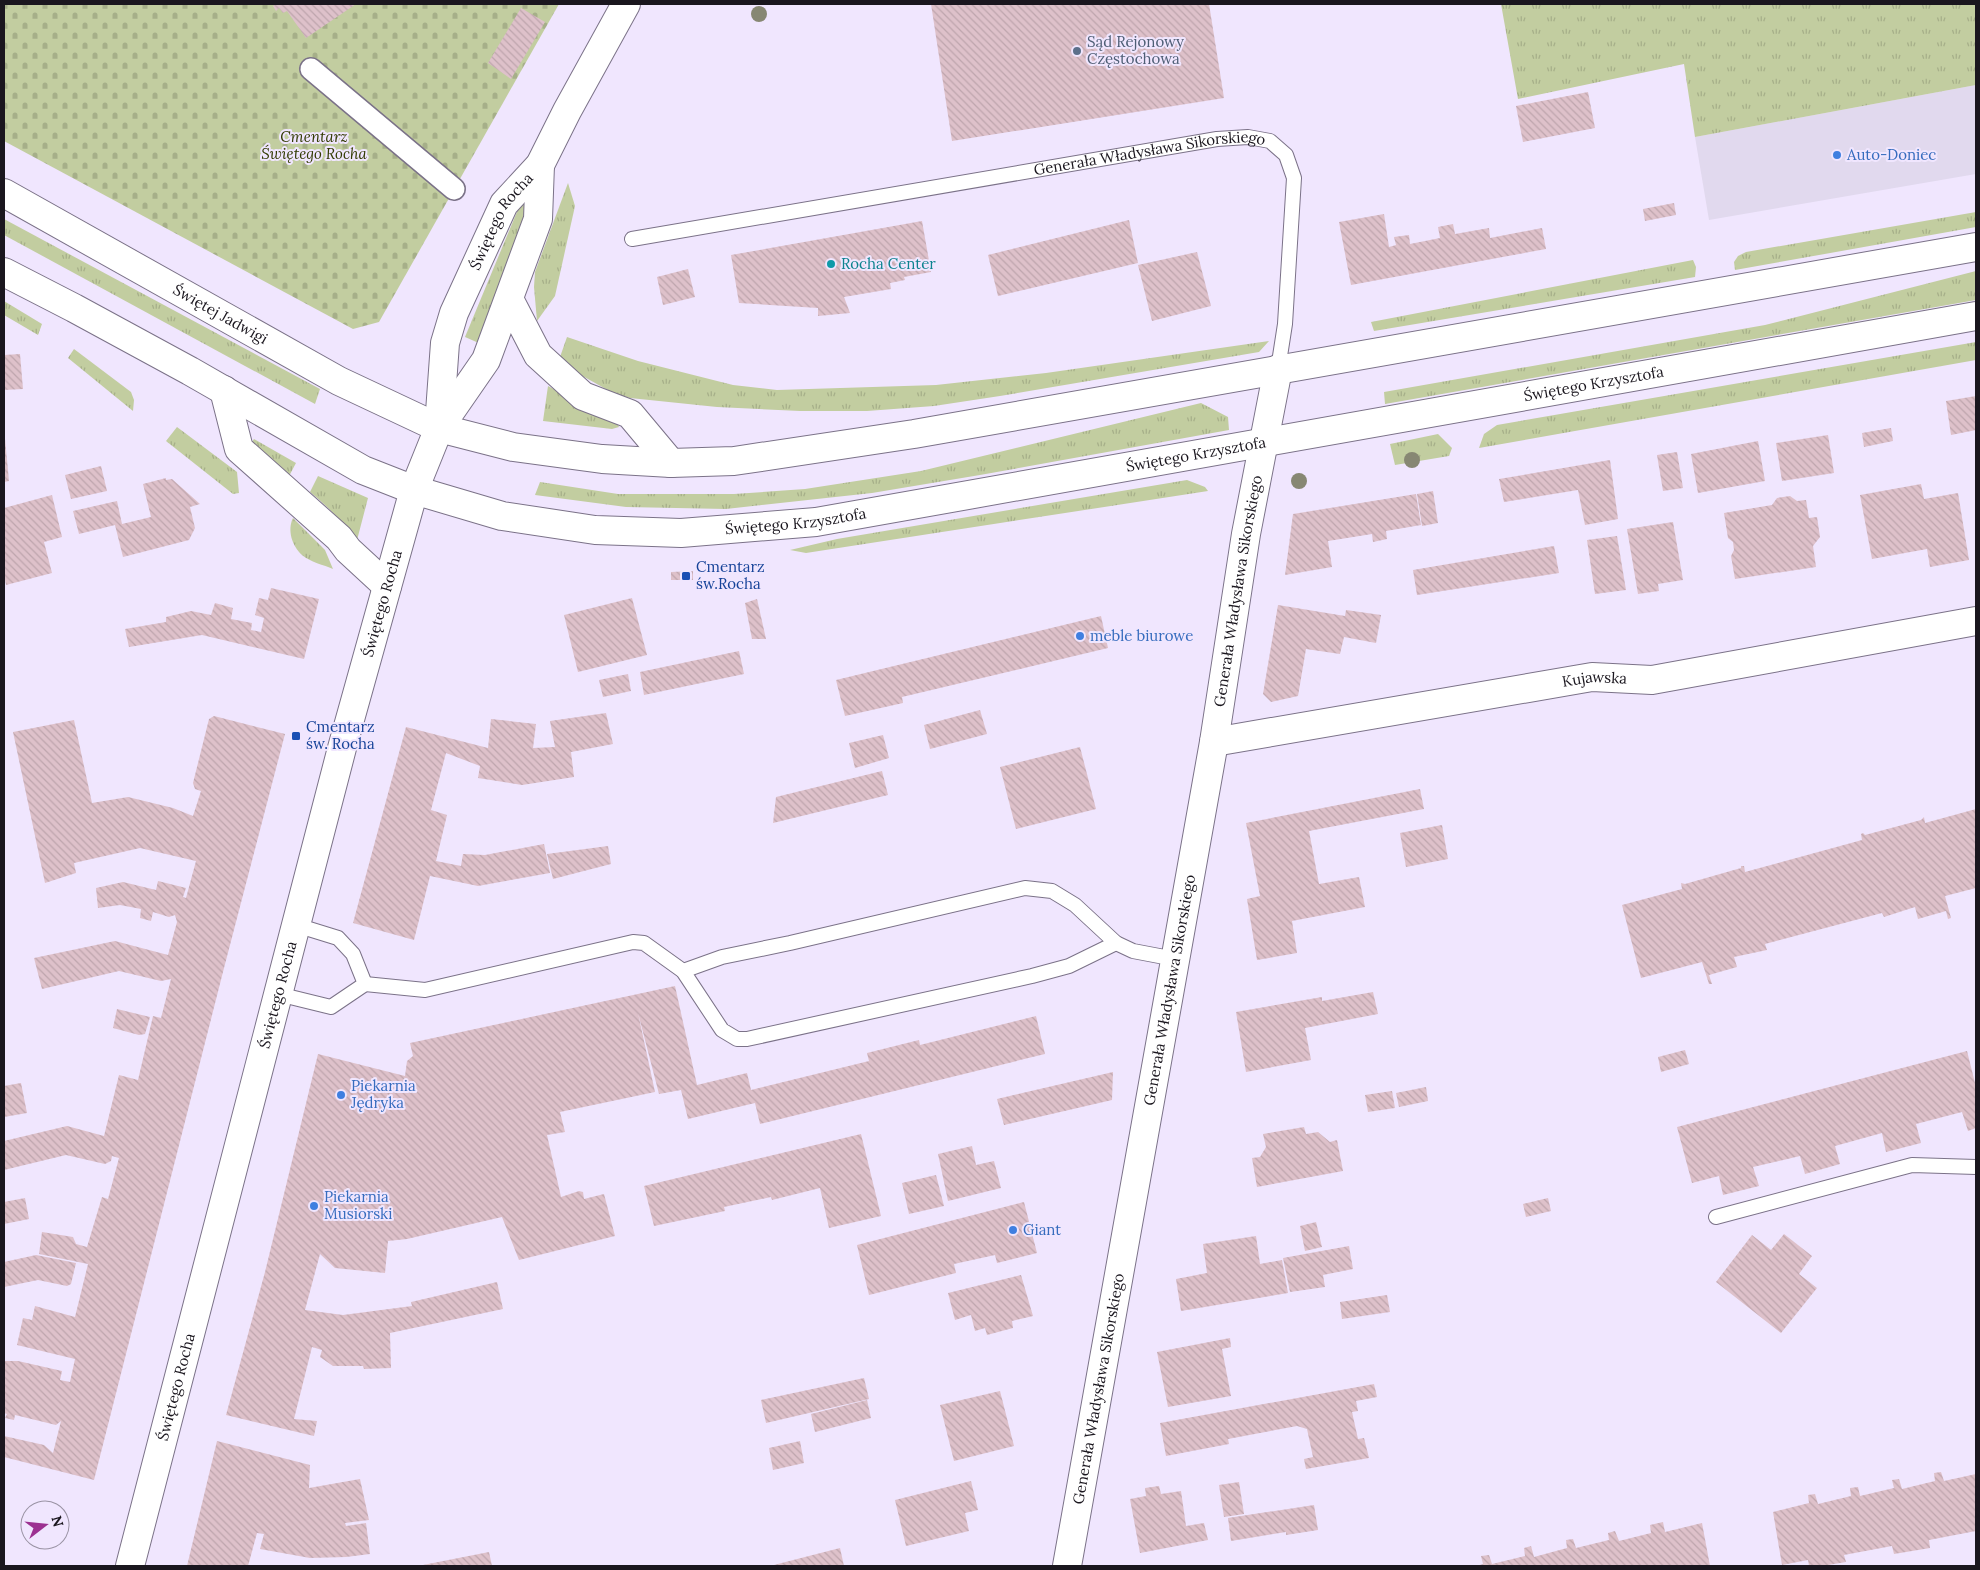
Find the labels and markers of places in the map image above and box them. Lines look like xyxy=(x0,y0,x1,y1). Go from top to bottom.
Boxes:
place label: Sąd Rejonowy Częstochowa xyxy=(1087,32,1184,68)
marker: Sąd Rejonowy Częstochowa xyxy=(1071,45,1083,57)
place label: Auto-Doniec xyxy=(1846,145,1936,164)
marker: Auto-Doniec xyxy=(1831,149,1843,161)
place label: Rocha Center xyxy=(841,254,936,273)
marker: Rocha Center xyxy=(825,258,837,270)
place label: Cmentarz św.Rocha xyxy=(696,557,765,593)
marker: Cmentarz św.Rocha xyxy=(680,570,692,582)
place label: meble biurowe xyxy=(1090,626,1193,645)
marker: meble biurowe xyxy=(1074,630,1086,642)
place label: Cmentarz św. Rocha xyxy=(306,717,375,753)
marker: Cmentarz św. Rocha xyxy=(290,730,302,742)
place label: Piekarnia Jędryka xyxy=(350,1076,416,1112)
marker: Piekarnia Jędryka xyxy=(335,1089,347,1101)
place label: Piekarnia Musiorski xyxy=(324,1187,392,1223)
marker: Piekarnia Musiorski xyxy=(308,1200,320,1212)
place label: Giant xyxy=(1023,1220,1061,1239)
marker: Giant xyxy=(1007,1224,1019,1236)

